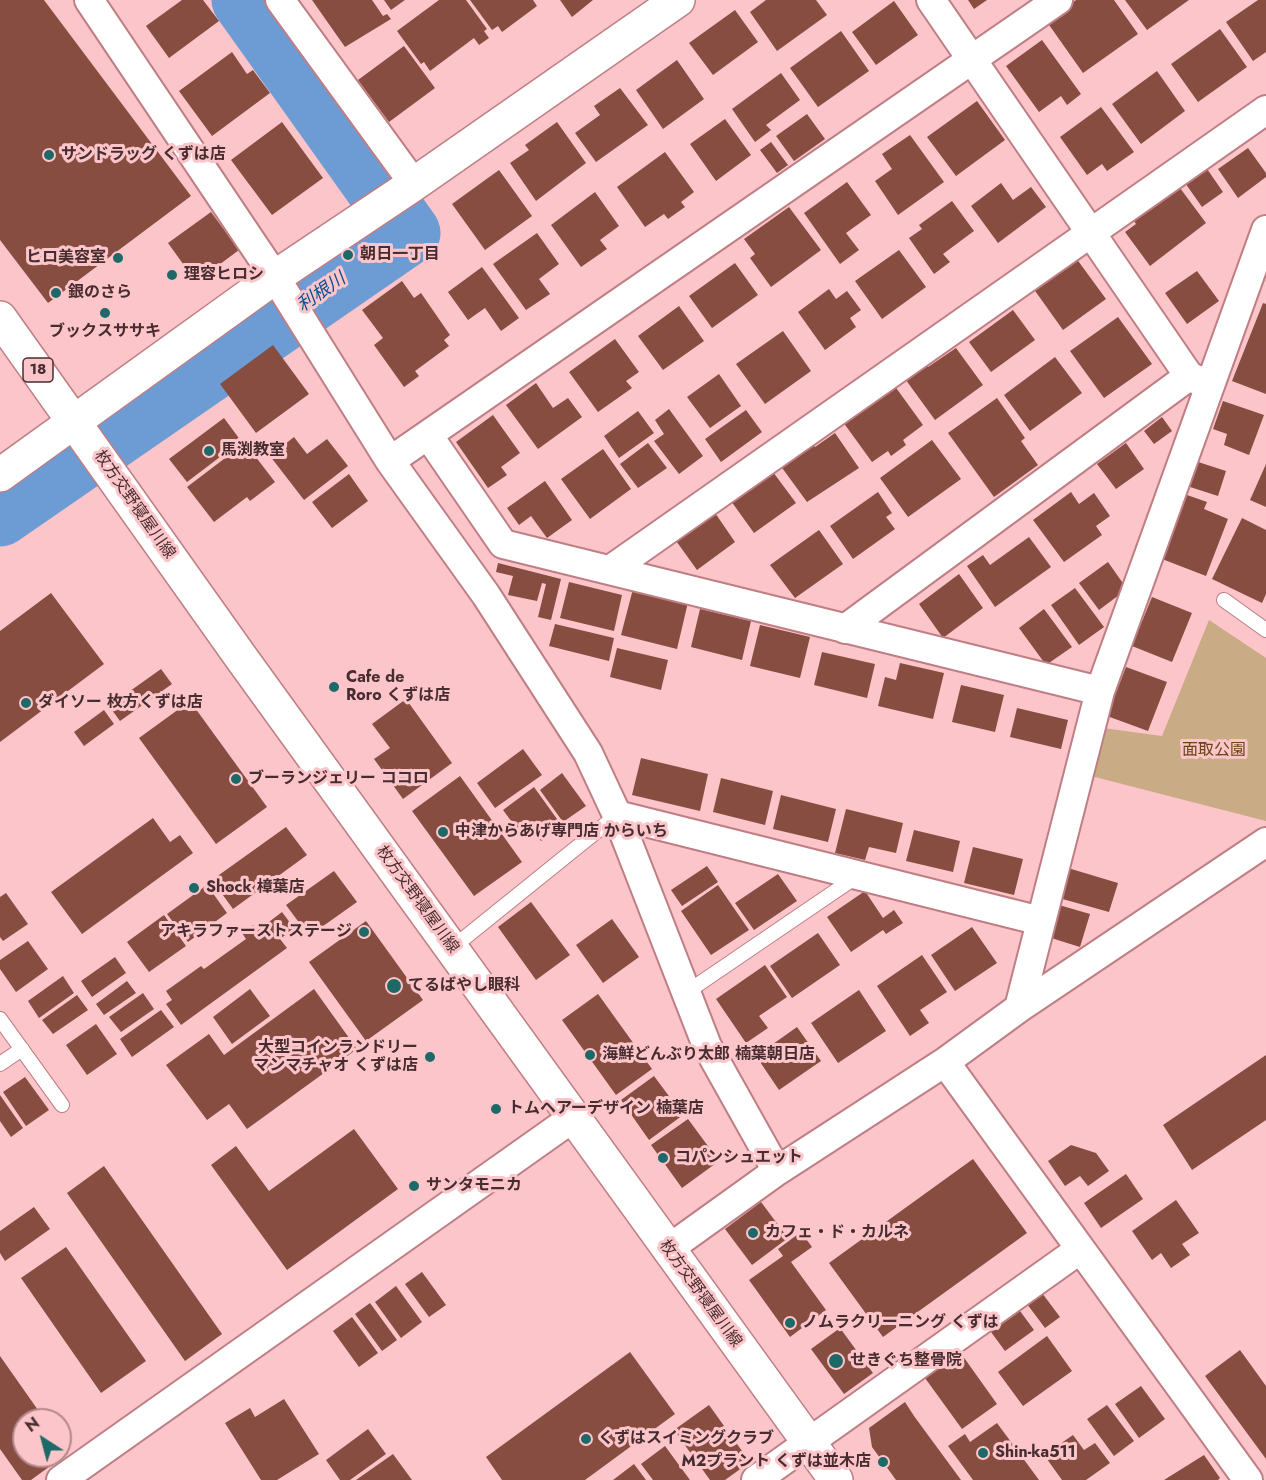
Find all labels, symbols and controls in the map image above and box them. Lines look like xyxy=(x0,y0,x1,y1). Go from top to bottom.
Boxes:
place label: サンドラッグ くずは店 xyxy=(61,145,226,165)
marker: サンドラッグ くずは店 xyxy=(42,148,56,162)
place label: 朝日一丁目 xyxy=(360,245,440,265)
place label: ヒロ美容室 xyxy=(26,248,106,268)
marker: 朝日一丁目 xyxy=(341,248,355,262)
marker: ヒロ美容室 xyxy=(111,251,125,265)
place label: 理容ヒロシ xyxy=(184,265,264,285)
marker: 理容ヒロシ xyxy=(165,268,179,282)
water label: 利根川 xyxy=(294,269,350,317)
place label: 銀のさら xyxy=(68,283,132,303)
marker: 銀のさら xyxy=(49,286,63,300)
marker: ブックスササキ xyxy=(98,306,112,320)
place label: ブックスササキ xyxy=(49,322,161,342)
road number: 18 xyxy=(23,358,53,382)
place label: 馬渕教室 xyxy=(221,441,285,461)
marker: 馬渕教室 xyxy=(202,444,216,458)
street label: 枚方交野寝屋川線 xyxy=(89,447,179,563)
place label: Cafe de Roro くずは店 xyxy=(346,668,450,706)
marker: Cafe de Roro くずは店 xyxy=(327,680,341,694)
place label: ダイソー 枚方くずは店 xyxy=(38,693,203,713)
marker: ダイソー 枚方くずは店 xyxy=(19,696,33,710)
park label: 面取公園 xyxy=(1182,741,1246,761)
place label: ブーランジェリー ココロ xyxy=(248,769,429,789)
marker: ブーランジェリー ココロ xyxy=(229,772,243,786)
place label: 中津からあげ専門店 からいち xyxy=(455,822,668,842)
marker: 中津からあげ専門店 からいち xyxy=(436,825,450,839)
street label: 枚方交野寝屋川線 xyxy=(372,843,462,957)
place label: Shock 樟葉店 xyxy=(206,878,304,898)
marker: Shock 樟葉店 xyxy=(187,881,201,895)
place label: アキラファーストステージ xyxy=(160,922,352,942)
marker: アキラファーストステージ xyxy=(357,925,371,939)
place label: てるばやし眼科 xyxy=(408,976,520,996)
marker: てるばやし眼科 xyxy=(385,977,403,995)
place label: 大型コインランドリー マンマチャオ くずは店 xyxy=(253,1038,418,1076)
place label: 海鮮どんぶり太郎 楠葉朝日店 xyxy=(602,1045,815,1065)
marker: 海鮮どんぶり太郎 楠葉朝日店 xyxy=(583,1048,597,1062)
marker: 大型コインランドリー マンマチャオ くずは店 xyxy=(423,1050,437,1064)
place label: トムヘアーデザイン 楠葉店 xyxy=(508,1099,704,1119)
marker: トムヘアーデザイン 楠葉店 xyxy=(489,1102,503,1116)
place label: コパンシュエット xyxy=(675,1148,803,1168)
marker: コパンシュエット xyxy=(656,1151,670,1165)
place label: サンタモニカ xyxy=(426,1176,522,1196)
marker: サンタモニカ xyxy=(407,1179,421,1193)
place label: カフェ・ド・カルネ xyxy=(765,1223,909,1243)
marker: カフェ・ド・カルネ xyxy=(746,1226,760,1240)
street label: 枚方交野寝屋川線 xyxy=(655,1237,745,1351)
place label: ノムラクリーニング くずは xyxy=(802,1313,999,1333)
marker: ノムラクリーニング くずは xyxy=(783,1316,797,1330)
place label: せきぐち整骨院 xyxy=(850,1351,962,1371)
marker: せきぐち整骨院 xyxy=(827,1352,845,1370)
north arrow xyxy=(12,1408,72,1468)
text: N xyxy=(20,1412,44,1438)
place label: くずはスイミングクラブ xyxy=(598,1429,774,1449)
marker: くずはスイミングクラブ xyxy=(579,1432,593,1446)
place label: Shin-ka511 xyxy=(995,1443,1076,1463)
marker: Shin-ka511 xyxy=(976,1446,990,1460)
place label: M2プラント くずは並木店 xyxy=(681,1452,871,1472)
marker: M2プラント くずは並木店 xyxy=(876,1455,890,1469)

